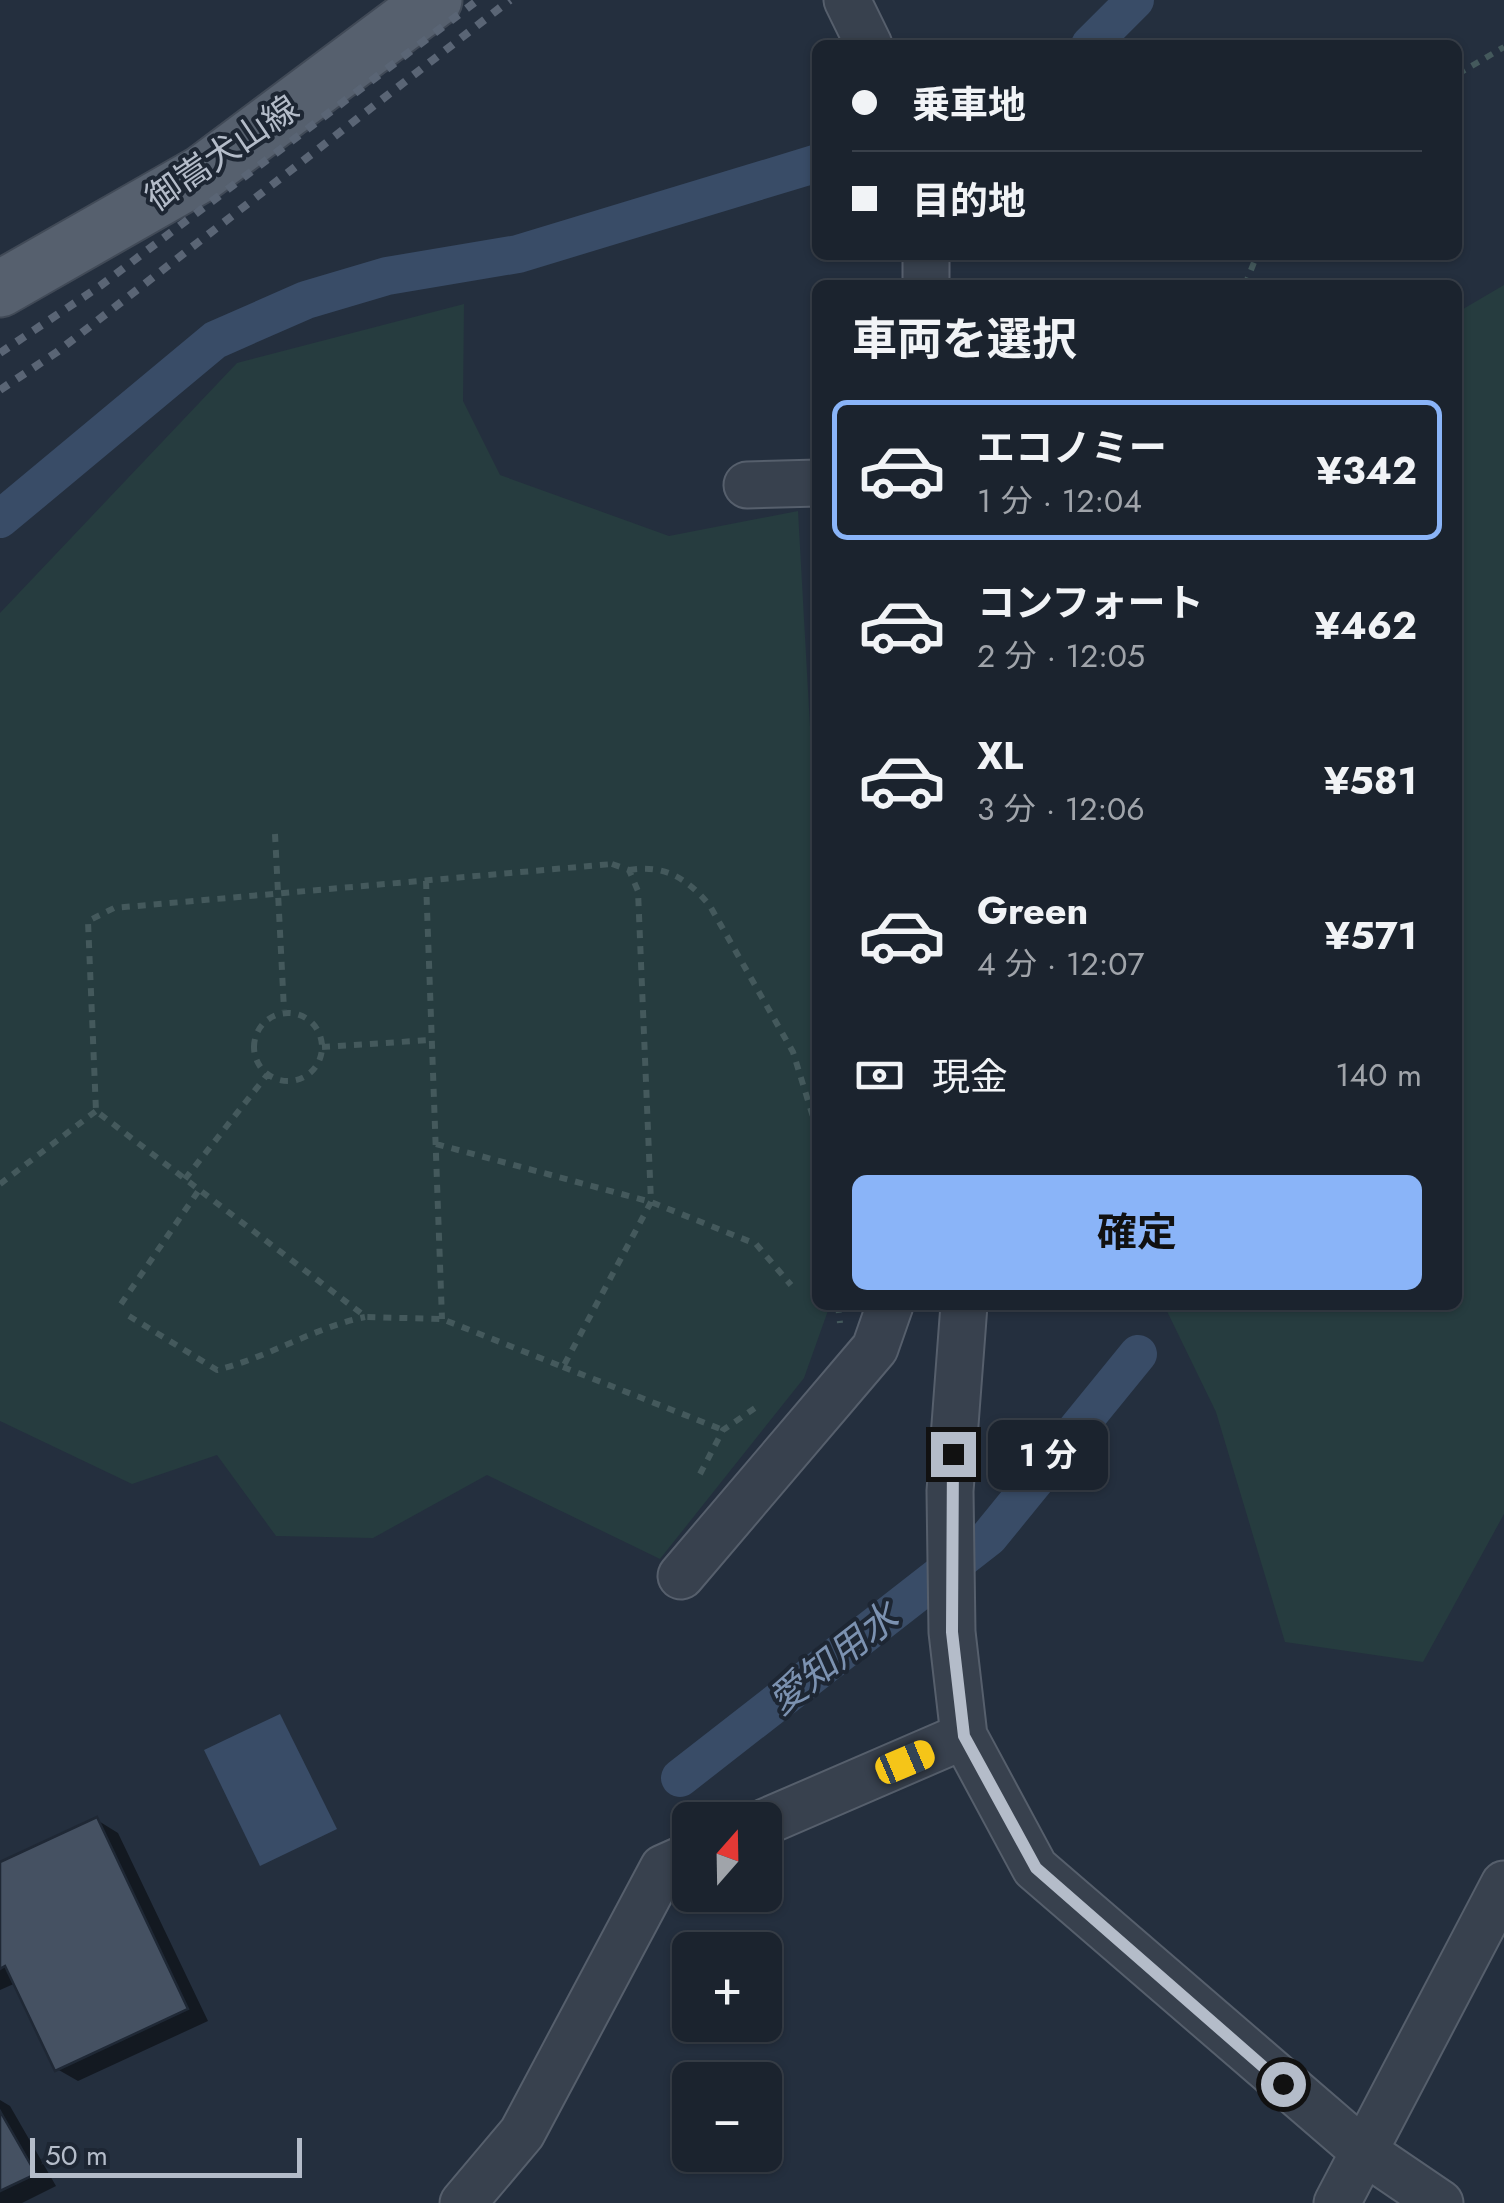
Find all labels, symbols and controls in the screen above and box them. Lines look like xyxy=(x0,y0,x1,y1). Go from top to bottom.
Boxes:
text: 乗車地 xyxy=(912,77,1026,132)
street label: 御嵩犬山線 xyxy=(135,83,309,223)
text: 目的地 xyxy=(912,173,1026,228)
text: 車両を選択 xyxy=(852,307,1077,372)
text: エコノミー xyxy=(977,420,1167,475)
icon: car xyxy=(857,425,947,515)
text: ¥342 xyxy=(1317,443,1417,498)
text: 1 分 · 12:04 xyxy=(977,478,1142,524)
text: コンフォート xyxy=(977,575,1204,630)
icon: car xyxy=(857,580,947,670)
text: ¥462 xyxy=(1315,598,1417,653)
text: 2 分 · 12:05 xyxy=(977,633,1145,679)
text: XL xyxy=(977,728,1023,783)
icon: car xyxy=(857,735,947,825)
text: ¥581 xyxy=(1324,753,1417,808)
text: 3 分 · 12:06 xyxy=(977,786,1145,832)
text: Green xyxy=(977,883,1088,938)
icon: car xyxy=(857,890,947,980)
text: ¥571 xyxy=(1325,908,1417,963)
text: 4 分 · 12:07 xyxy=(977,941,1144,987)
icon: cash xyxy=(852,1048,907,1103)
text: 現金 xyxy=(932,1049,1008,1104)
text: 140 m xyxy=(1335,1052,1422,1098)
button: 確定 xyxy=(852,1175,1422,1290)
callout: 1 分 xyxy=(988,1419,1108,1489)
route end xyxy=(931,1432,976,1477)
text: 1 分 xyxy=(1019,1432,1077,1478)
water label: 愛知用水 xyxy=(756,1588,913,1727)
car xyxy=(872,1736,938,1788)
north arrow xyxy=(672,1802,782,1912)
map controls xyxy=(672,1802,782,2172)
button: + xyxy=(672,1932,782,2042)
button: − xyxy=(672,2062,782,2172)
route start xyxy=(1261,2062,1306,2107)
scale bar xyxy=(30,2133,302,2178)
text: 50 m xyxy=(45,2135,108,2176)

